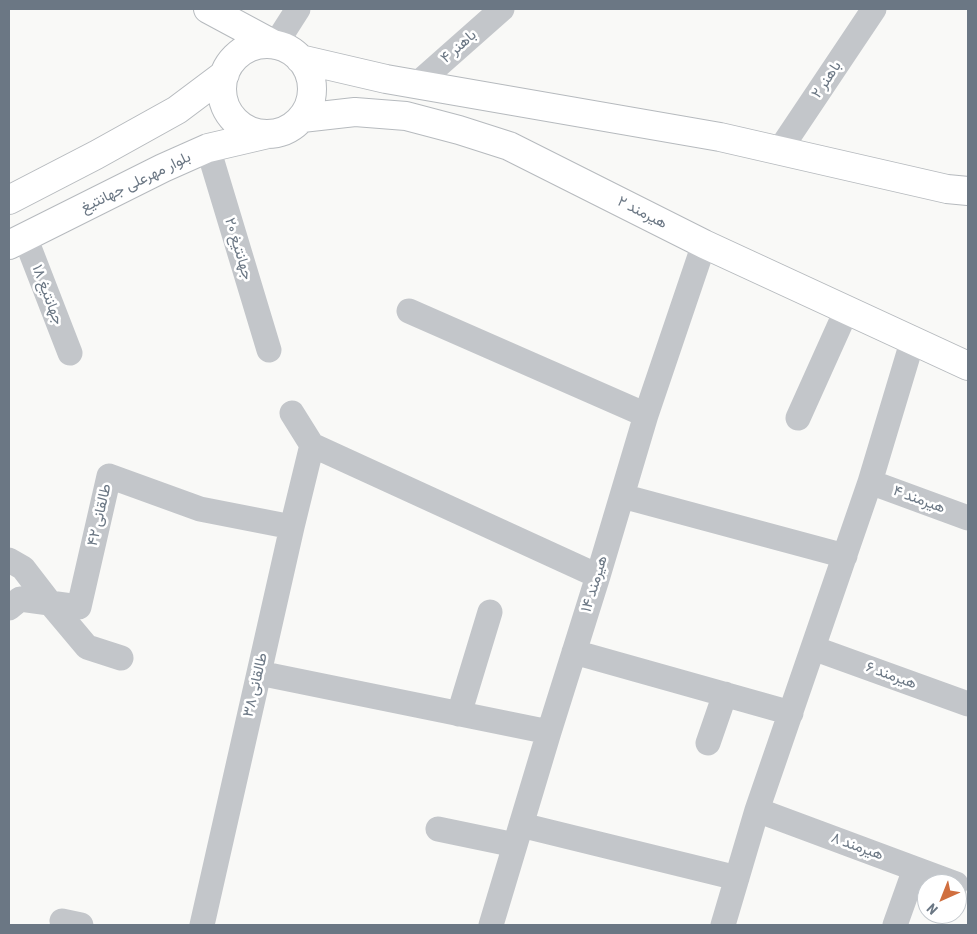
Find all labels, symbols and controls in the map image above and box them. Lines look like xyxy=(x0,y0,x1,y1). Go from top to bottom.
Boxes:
street label: باهنر ۴ xyxy=(437,27,481,67)
street label: باهنر ۲ xyxy=(808,58,846,102)
street label: بلوار مهرعلی جهانتیغ xyxy=(78,149,194,217)
street label: هیرمند ۲ xyxy=(614,193,670,233)
street label: جهانتیغ ۲۰ xyxy=(220,216,256,282)
street label: جهانتیغ ۱۸ xyxy=(27,262,67,328)
street label: طالقانی ۴۲ xyxy=(84,482,116,548)
street label: هیرمند ۴ xyxy=(891,482,947,518)
street label: هیرمند ۱۴ xyxy=(578,553,612,615)
street label: طالقانی ۳۸ xyxy=(240,651,272,719)
street label: هیرمند ۶ xyxy=(863,659,919,693)
street label: هیرمند ۸ xyxy=(828,829,886,865)
north arrow xyxy=(917,874,967,924)
text: N xyxy=(924,900,941,918)

